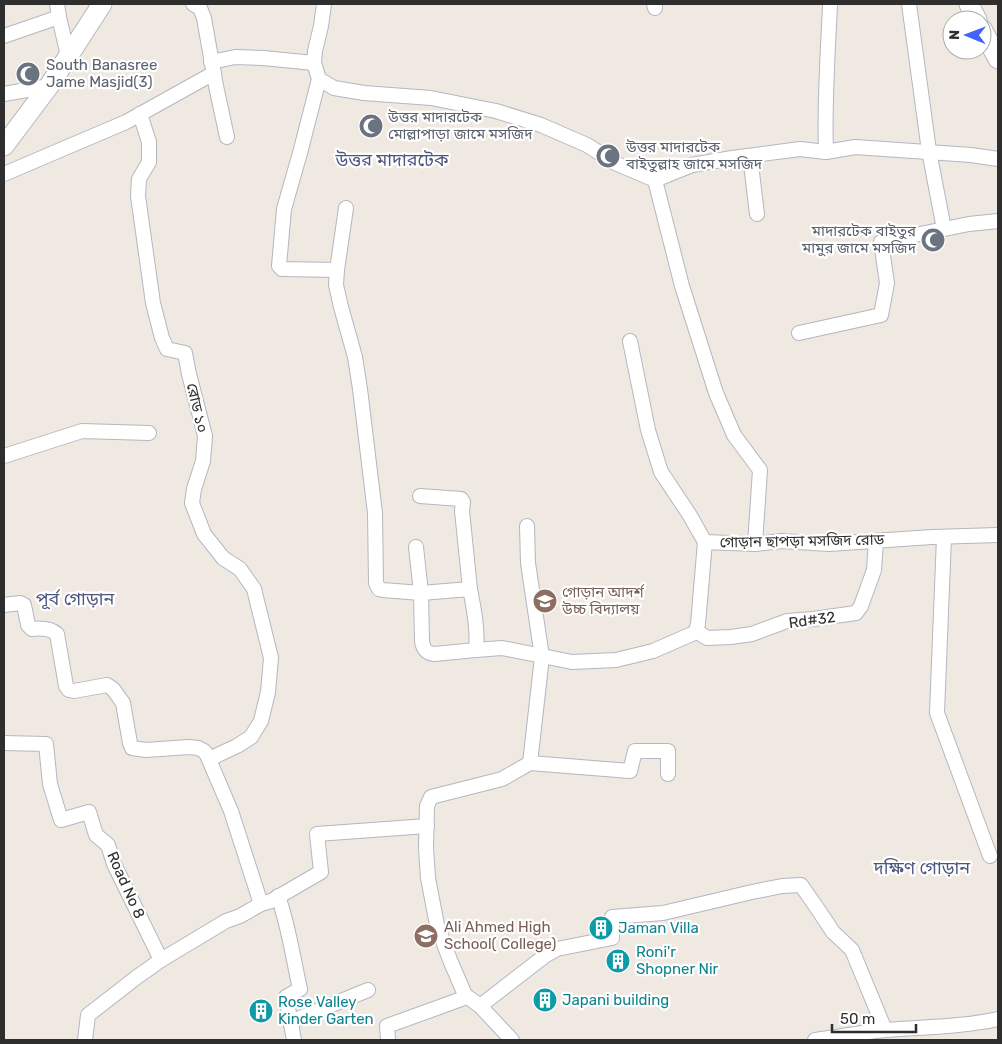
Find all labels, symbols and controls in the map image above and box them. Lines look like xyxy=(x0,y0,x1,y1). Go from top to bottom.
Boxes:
north arrow xyxy=(942,10,992,60)
text: N xyxy=(946,30,963,40)
place label: South Banasree Jame Masjid(3) xyxy=(46,56,157,91)
mosque icon: South Banasree Jame Masjid(3) xyxy=(15,61,41,87)
place label: উত্তর মাদারটেক মোল্লাপাড়া জামে মসজিদ xyxy=(387,108,533,143)
mosque icon: উত্তর মাদারটেক মোল্লাপাড়া জামে মসজিদ xyxy=(358,113,384,139)
place label: উত্তর মাদারটেক বাইতুল্লাহ জামে মসজিদ xyxy=(625,138,763,173)
mosque icon: উত্তর মাদারটেক বাইতুল্লাহ জামে মসজিদ xyxy=(595,143,621,169)
district label: উত্তর মাদারটেক xyxy=(335,149,449,171)
place label: মাদারটেক বাইতুর মামুর জামে মসজিদ xyxy=(801,222,917,257)
mosque icon: মাদারটেক বাইতুর মামুর জামে মসজিদ xyxy=(920,227,946,253)
street label: রোড ১০ xyxy=(183,381,211,435)
street label: গোড়ান ছাপড়া মসজিদ রোড xyxy=(720,531,885,551)
place label: গোড়ান আদর্শ উচ্চ বিদ্যালয় xyxy=(561,583,645,618)
district label: পূর্ব গোড়ান xyxy=(36,588,115,610)
school or university icon: গোড়ান আদর্শ উচ্চ বিদ্যালয় xyxy=(532,588,558,614)
street label: Rd#32 xyxy=(788,608,837,632)
street label: Road No 8 xyxy=(103,849,149,921)
district label: দক্ষিণ গোড়ান xyxy=(873,857,971,879)
building icon: Jaman Villa xyxy=(588,915,614,941)
place label: Ali Ahmed High School( College) xyxy=(444,918,556,953)
place label: Jaman Villa xyxy=(618,919,699,937)
school or university icon: Ali Ahmed High School( College) xyxy=(413,923,439,949)
place label: Roni'r Shopner Nir xyxy=(636,943,719,978)
building icon: Roni'r Shopner Nir xyxy=(605,948,631,974)
building icon: Japani building xyxy=(532,987,558,1013)
place label: Japani building xyxy=(562,991,669,1009)
place label: Rose Valley Kinder Garten xyxy=(278,993,374,1028)
building icon: Rose Valley Kinder Garten xyxy=(248,998,274,1024)
scale bar xyxy=(832,1002,916,1034)
text: 50 m xyxy=(840,1010,875,1028)

